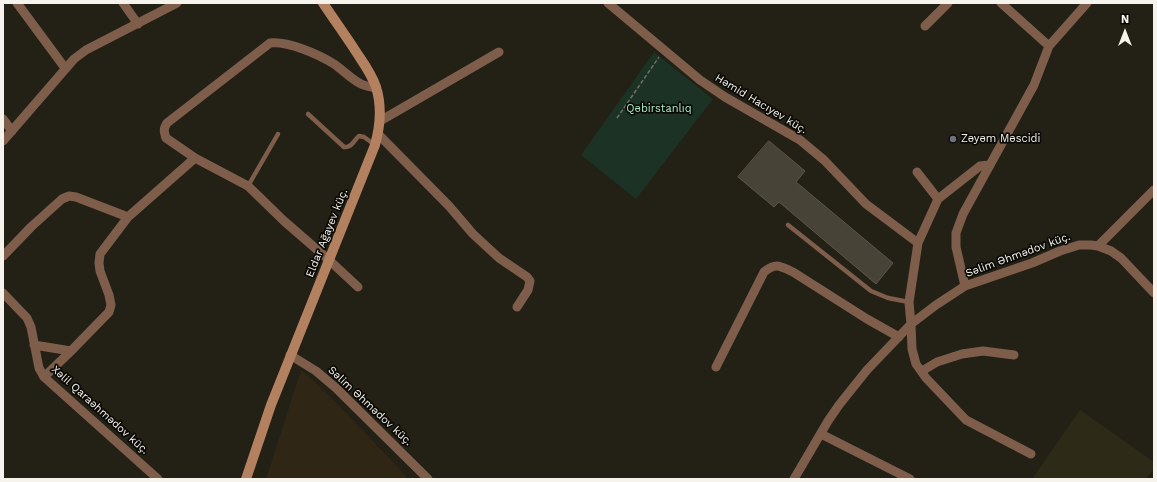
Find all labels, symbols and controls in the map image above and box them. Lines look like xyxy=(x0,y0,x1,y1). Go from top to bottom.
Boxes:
north arrow xyxy=(1105,12,1145,52)
text: N xyxy=(1121,13,1129,26)
street label: Həmid Hacıyev küç. xyxy=(713,71,809,137)
park label: Qəbirstanlıq xyxy=(626,102,692,116)
place label: Zəyəm Məscidi xyxy=(961,132,1040,146)
marker: Zəyəm Məscidi xyxy=(948,134,958,144)
street label: Eldar Ağayev küç. xyxy=(303,187,351,279)
street label: Səlim Əhmədov küç. xyxy=(964,230,1072,280)
street label: Xəlil Qaraəhmədov küç. xyxy=(49,363,151,457)
street label: Səlim Əhmədov küç. xyxy=(325,364,415,448)

